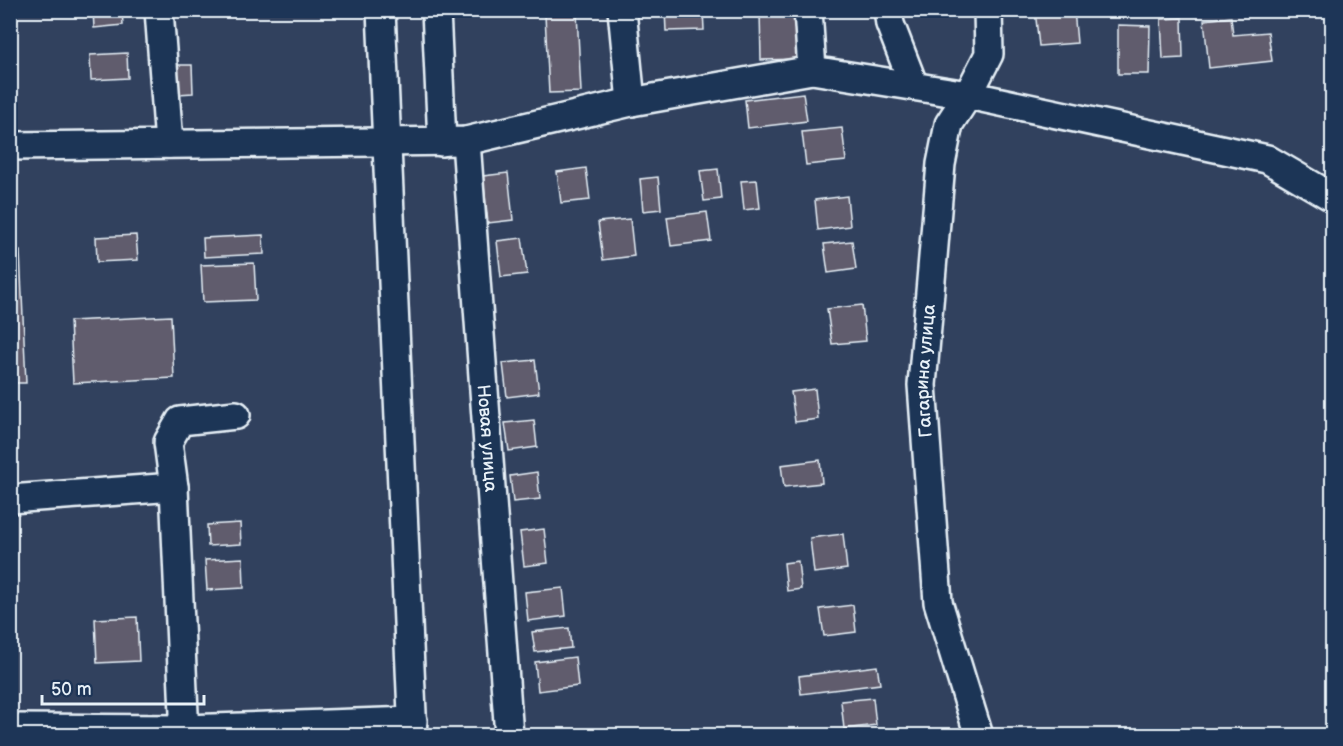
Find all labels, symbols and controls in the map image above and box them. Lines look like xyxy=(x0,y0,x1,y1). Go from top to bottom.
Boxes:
street label: Гагарина улица xyxy=(912,303,940,438)
street label: Новая улица xyxy=(473,384,501,493)
scale bar xyxy=(42,668,204,706)
text: 50 m xyxy=(51,679,92,700)

